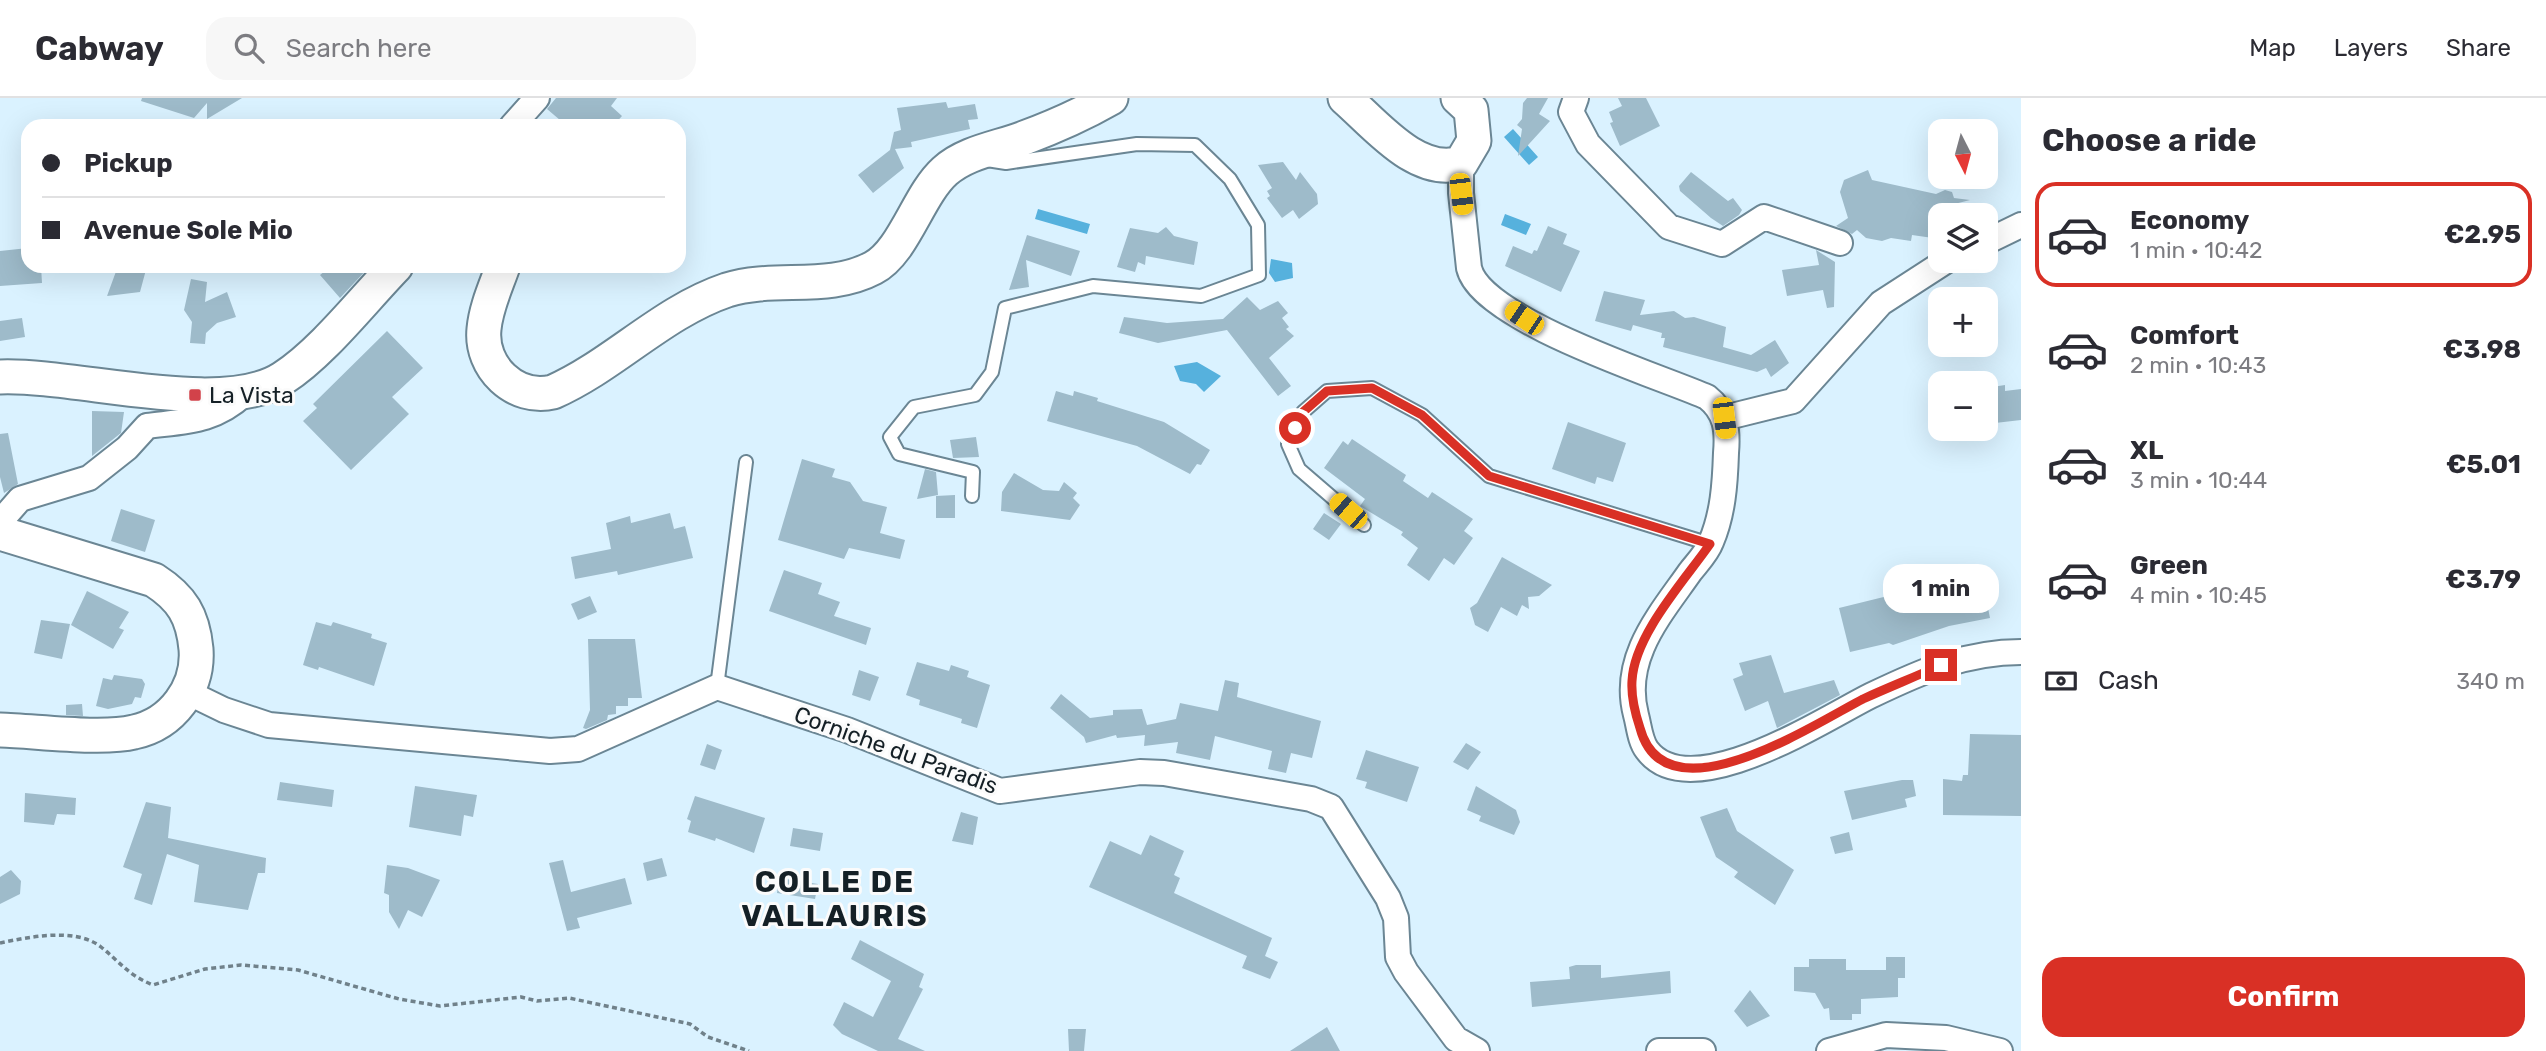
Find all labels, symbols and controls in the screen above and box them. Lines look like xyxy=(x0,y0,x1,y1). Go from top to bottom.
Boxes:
search box xyxy=(206,17,696,80)
text: Cabway xyxy=(35,29,164,68)
icon: search xyxy=(230,29,268,67)
text: Search here xyxy=(286,33,432,64)
text: Map xyxy=(2249,34,2296,62)
text: Layers xyxy=(2334,34,2408,62)
text: Share xyxy=(2446,34,2511,62)
north arrow xyxy=(1928,119,1998,189)
map controls xyxy=(1928,119,1998,441)
text: Choose a ride xyxy=(2042,121,2256,159)
text: Pickup xyxy=(84,148,173,179)
car xyxy=(1449,172,1474,216)
button: layers xyxy=(1928,203,1998,273)
icon: car xyxy=(2046,203,2109,266)
text: Economy xyxy=(2130,205,2249,236)
text: Avenue Sole Mio xyxy=(84,215,293,246)
text: €2.95 xyxy=(2444,219,2521,250)
text: 1 min · 10:42 xyxy=(2130,236,2262,264)
button: + xyxy=(1928,287,1998,357)
car xyxy=(1501,298,1548,338)
icon: car xyxy=(2046,318,2109,381)
text: Comfort xyxy=(2130,320,2239,351)
text: €3.98 xyxy=(2443,334,2521,365)
text: 2 min · 10:43 xyxy=(2130,351,2266,379)
button: − xyxy=(1928,371,1998,441)
place label: La Vista xyxy=(209,381,294,409)
marker: La Vista xyxy=(187,387,203,403)
car xyxy=(1712,396,1737,440)
route start xyxy=(1279,412,1311,444)
icon: car xyxy=(2046,433,2109,496)
text: XL xyxy=(2130,435,2163,466)
text: €5.01 xyxy=(2446,449,2521,480)
text: 3 min · 10:44 xyxy=(2130,466,2267,494)
car xyxy=(1326,489,1371,533)
icon: car xyxy=(2046,548,2109,611)
text: Green xyxy=(2130,550,2208,581)
callout: 1 min xyxy=(1883,564,1999,612)
text: €3.79 xyxy=(2445,564,2521,595)
text: 1 min xyxy=(1912,574,1970,602)
text: 4 min · 10:45 xyxy=(2130,581,2267,609)
route end xyxy=(1925,649,1957,681)
icon: cash xyxy=(2042,662,2080,700)
text: Cash xyxy=(2098,665,2159,696)
text: 340 m xyxy=(2456,667,2525,695)
street label: Corniche du Paradis xyxy=(790,700,1002,800)
district label: COLLE DE VALLAURIS xyxy=(741,864,929,934)
button: Confirm xyxy=(2042,957,2525,1037)

